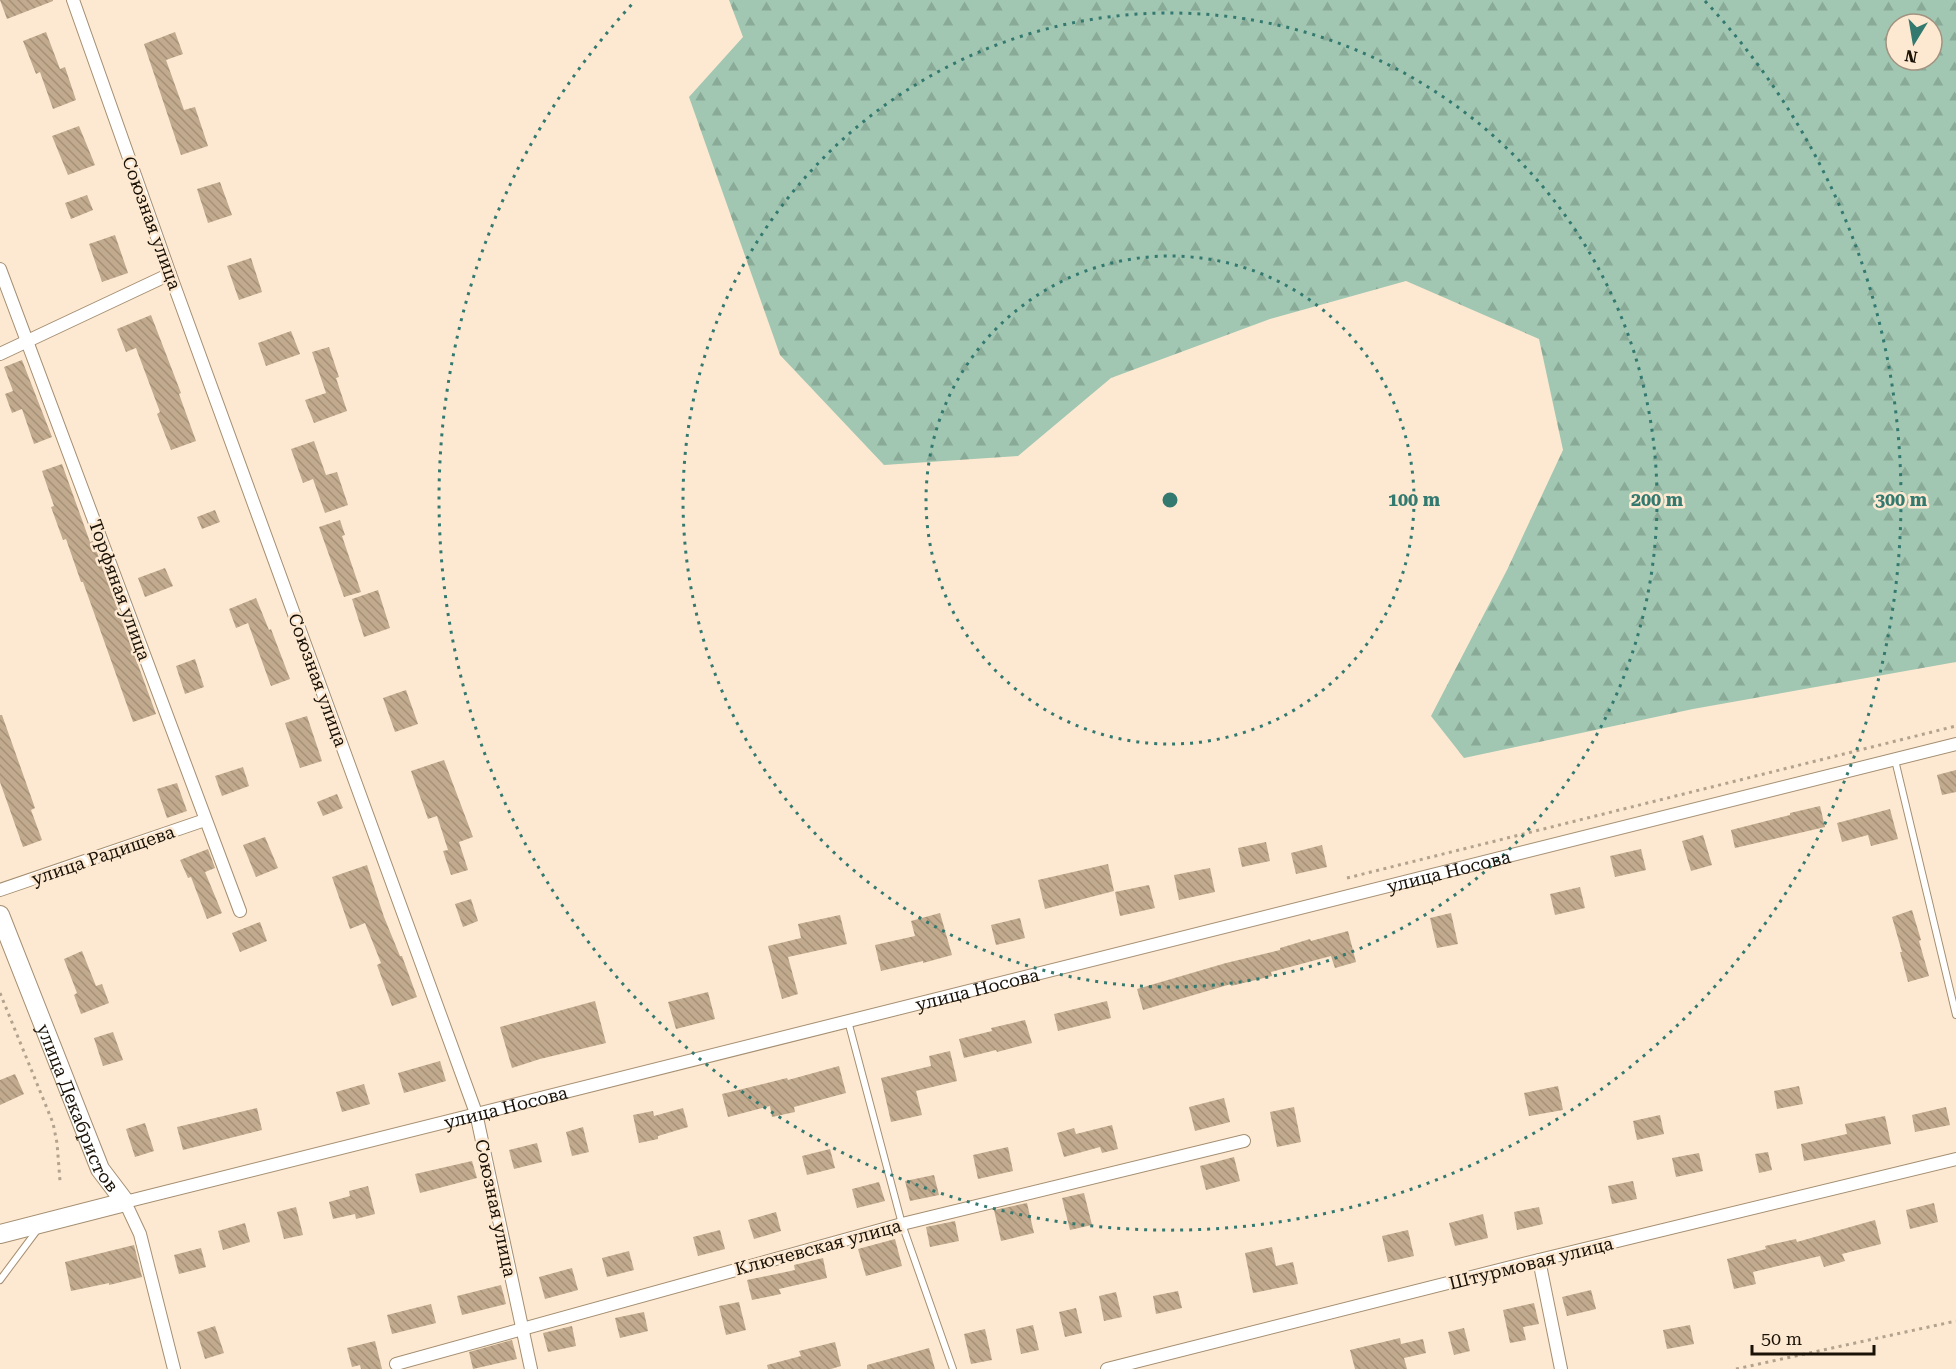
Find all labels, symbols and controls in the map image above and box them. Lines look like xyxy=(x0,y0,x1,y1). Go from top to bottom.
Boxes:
north arrow xyxy=(1884,12,1944,72)
text: N xyxy=(1903,46,1919,67)
street label: Союзная улица xyxy=(118,154,186,293)
text: 100 m xyxy=(1388,489,1441,510)
text: 200 m xyxy=(1631,489,1684,510)
text: 300 m xyxy=(1875,489,1928,510)
centre of rings xyxy=(1160,490,1180,510)
street label: Торфяная улица xyxy=(85,517,155,664)
street label: Союзная улица xyxy=(284,611,352,750)
street label: улица Радищева xyxy=(29,821,178,889)
street label: улица Носова xyxy=(1385,845,1513,896)
street label: улица Носова xyxy=(913,963,1041,1014)
street label: улица Декабристов xyxy=(33,1021,124,1196)
street label: улица Носова xyxy=(442,1081,570,1132)
street label: Союзная улица xyxy=(471,1137,521,1279)
street label: Ключевская улица xyxy=(732,1215,904,1279)
street label: Штурмовая улица xyxy=(1447,1232,1616,1294)
scale bar xyxy=(1752,1318,1874,1356)
text: 50 m xyxy=(1761,1328,1802,1349)

